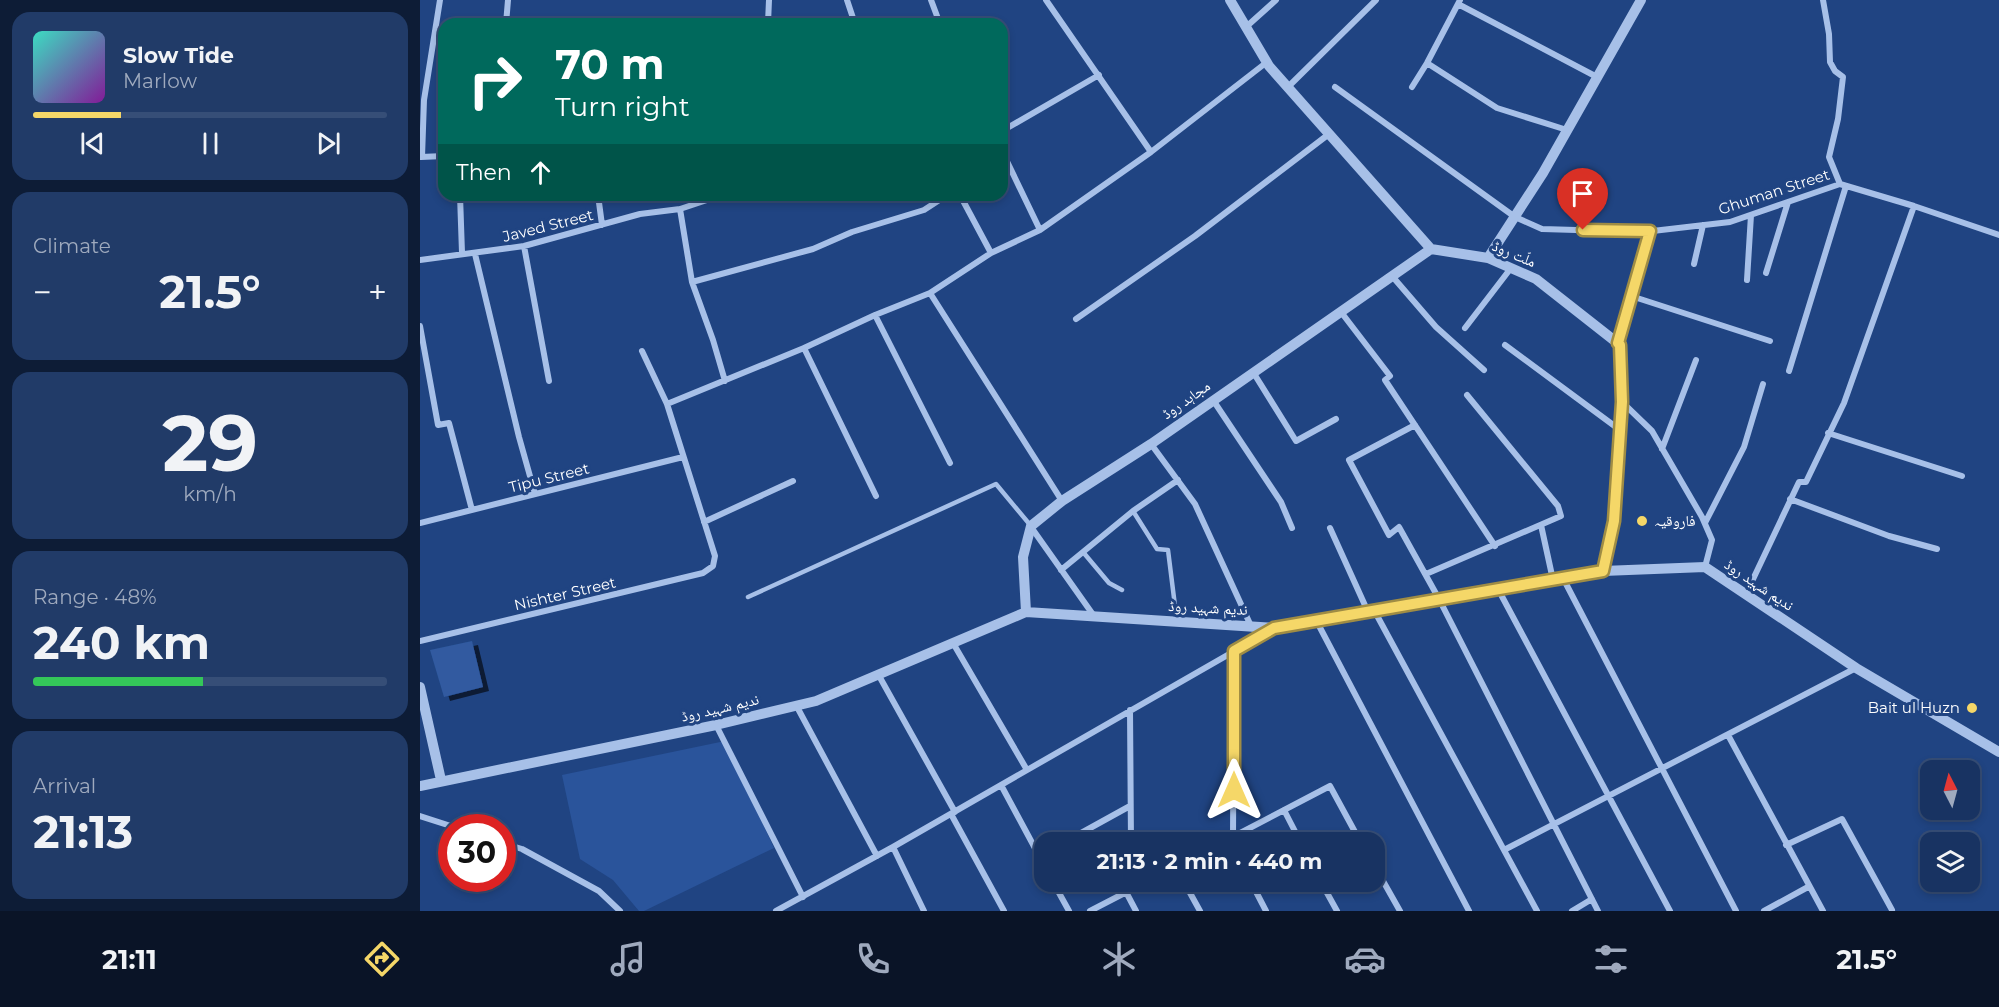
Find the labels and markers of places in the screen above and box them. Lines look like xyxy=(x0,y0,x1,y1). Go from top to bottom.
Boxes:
pin xyxy=(1557,168,1608,230)
place label: فاروقیہ xyxy=(1654,511,1696,530)
marker: فاروقیہ xyxy=(1635,514,1649,528)
place label: Bait ul Huzn xyxy=(1868,698,1960,717)
marker: Bait ul Huzn xyxy=(1965,701,1979,715)

